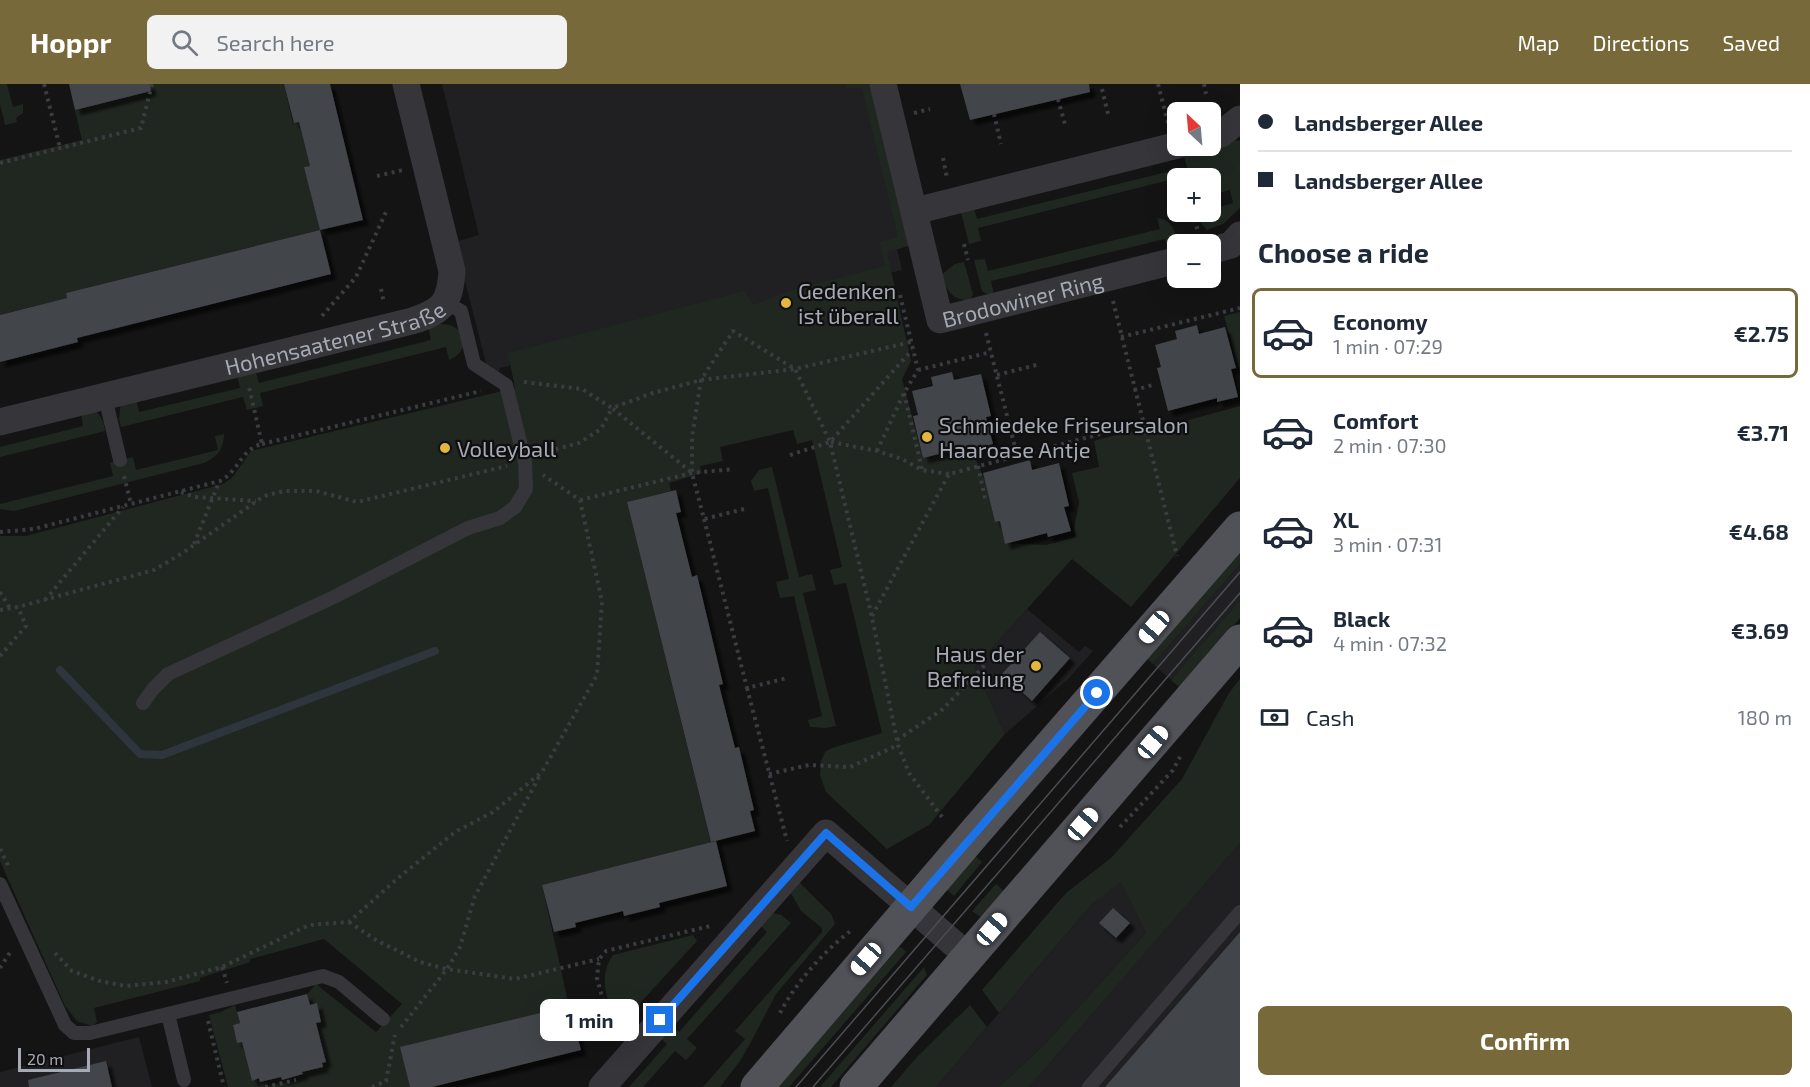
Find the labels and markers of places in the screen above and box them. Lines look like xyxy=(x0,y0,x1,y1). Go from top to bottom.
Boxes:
place label: Gedenken ist überall xyxy=(798,277,899,328)
marker: Gedenken ist überall xyxy=(779,296,793,310)
place label: Schmiedeke Friseursalon Haaroase Antje xyxy=(939,411,1189,463)
marker: Schmiedeke Friseursalon Haaroase Antje xyxy=(920,430,934,444)
place label: Volleyball xyxy=(457,435,557,461)
marker: Volleyball xyxy=(438,441,452,455)
place label: Haus der Befreiung xyxy=(927,640,1024,691)
marker: Haus der Befreiung xyxy=(1029,659,1043,673)

